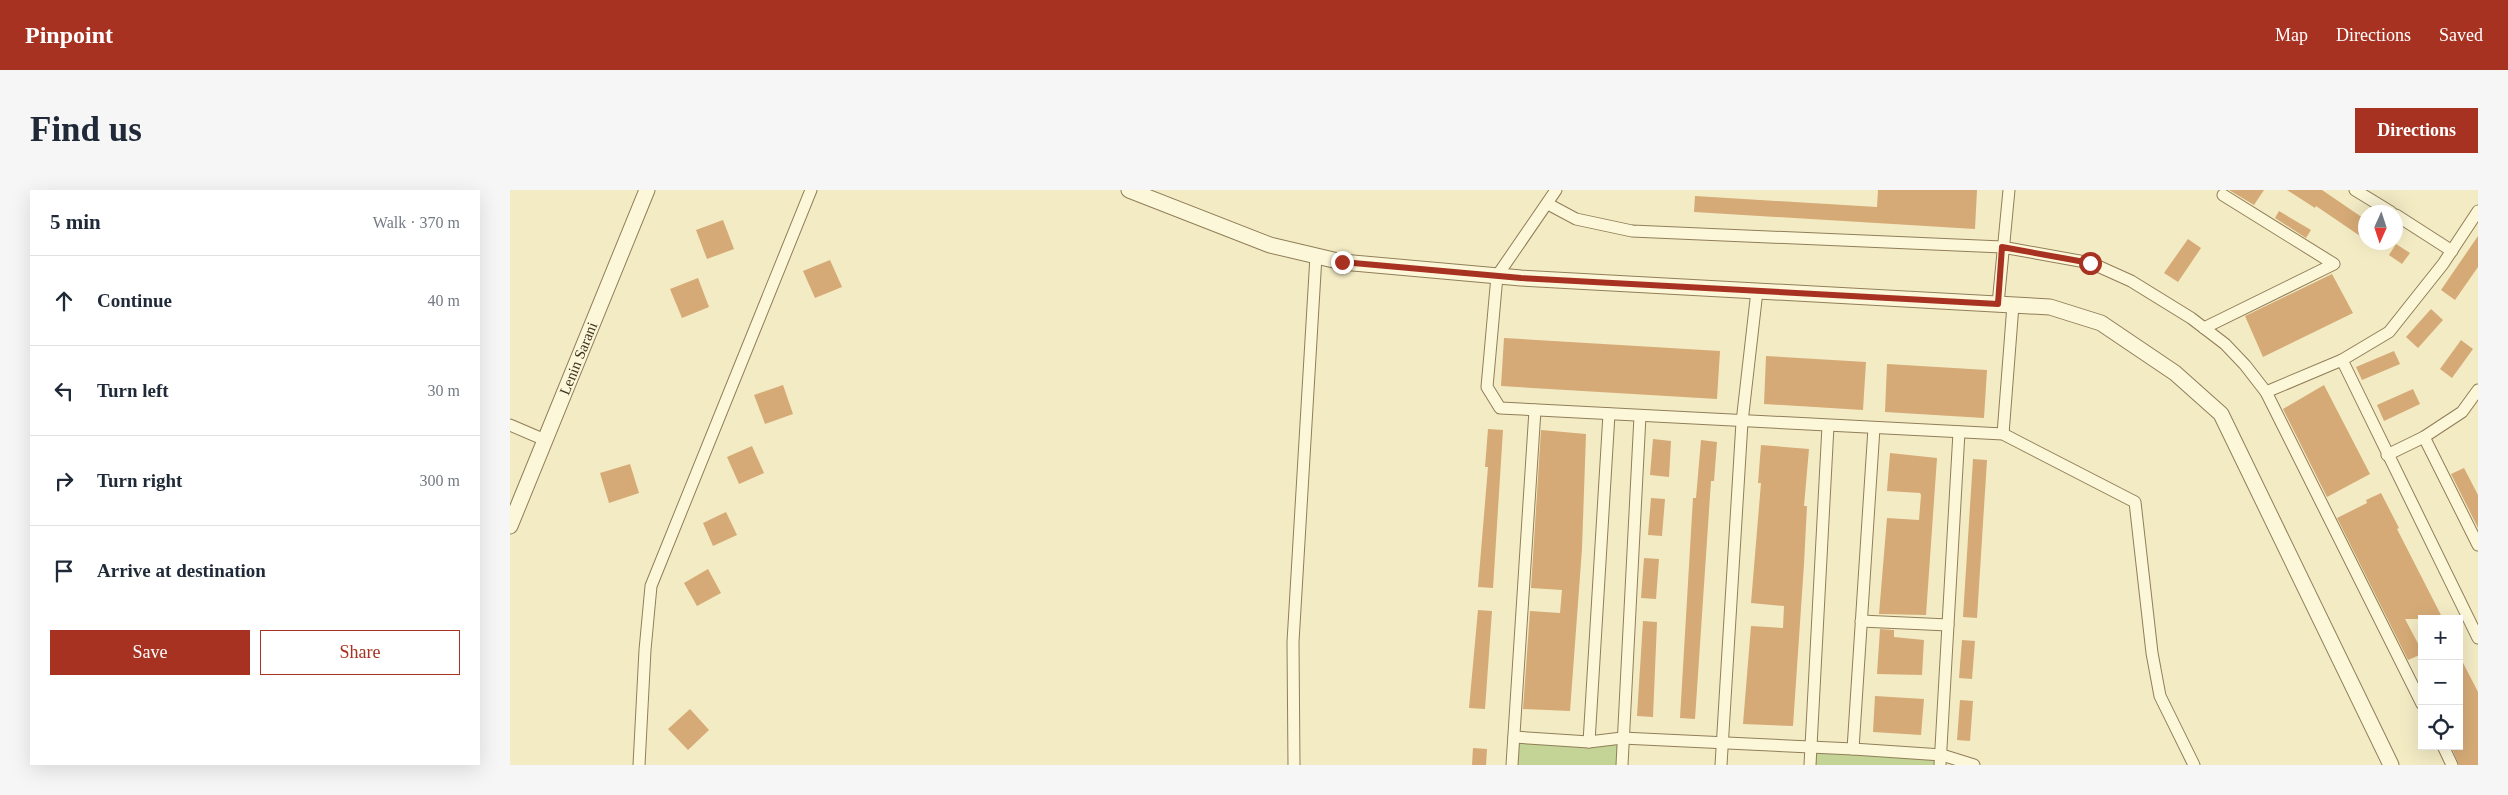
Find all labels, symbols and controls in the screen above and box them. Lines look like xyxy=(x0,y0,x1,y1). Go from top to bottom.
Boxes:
text: Pinpoint xyxy=(25,22,113,48)
text: Map xyxy=(2275,25,2308,45)
text: Directions xyxy=(2336,25,2411,45)
text: Saved xyxy=(2439,25,2483,45)
button: Directions xyxy=(2355,108,2478,153)
text: Find us xyxy=(30,110,142,149)
north arrow xyxy=(2358,205,2403,250)
text: 5 min xyxy=(50,210,101,234)
text: Walk · 370 m xyxy=(373,214,460,231)
route end xyxy=(1331,251,1354,274)
route start xyxy=(2079,252,2102,275)
icon: ahead xyxy=(50,287,78,315)
text: Continue xyxy=(97,290,172,311)
text: 40 m xyxy=(428,292,460,309)
street label: Lenin Sarani xyxy=(556,320,600,397)
icon: left xyxy=(50,377,78,405)
text: Turn left xyxy=(97,380,169,401)
text: 30 m xyxy=(428,382,460,399)
icon: right xyxy=(50,467,78,495)
text: Turn right xyxy=(97,470,182,491)
text: 300 m xyxy=(420,472,460,489)
icon: arrive xyxy=(50,557,78,585)
text: Arrive at destination xyxy=(97,560,266,581)
map controls xyxy=(2418,615,2463,750)
button: + xyxy=(2418,615,2463,660)
button: Save xyxy=(50,630,250,675)
button: Share xyxy=(260,630,460,675)
button: − xyxy=(2418,660,2463,705)
button: locate xyxy=(2418,705,2463,750)

